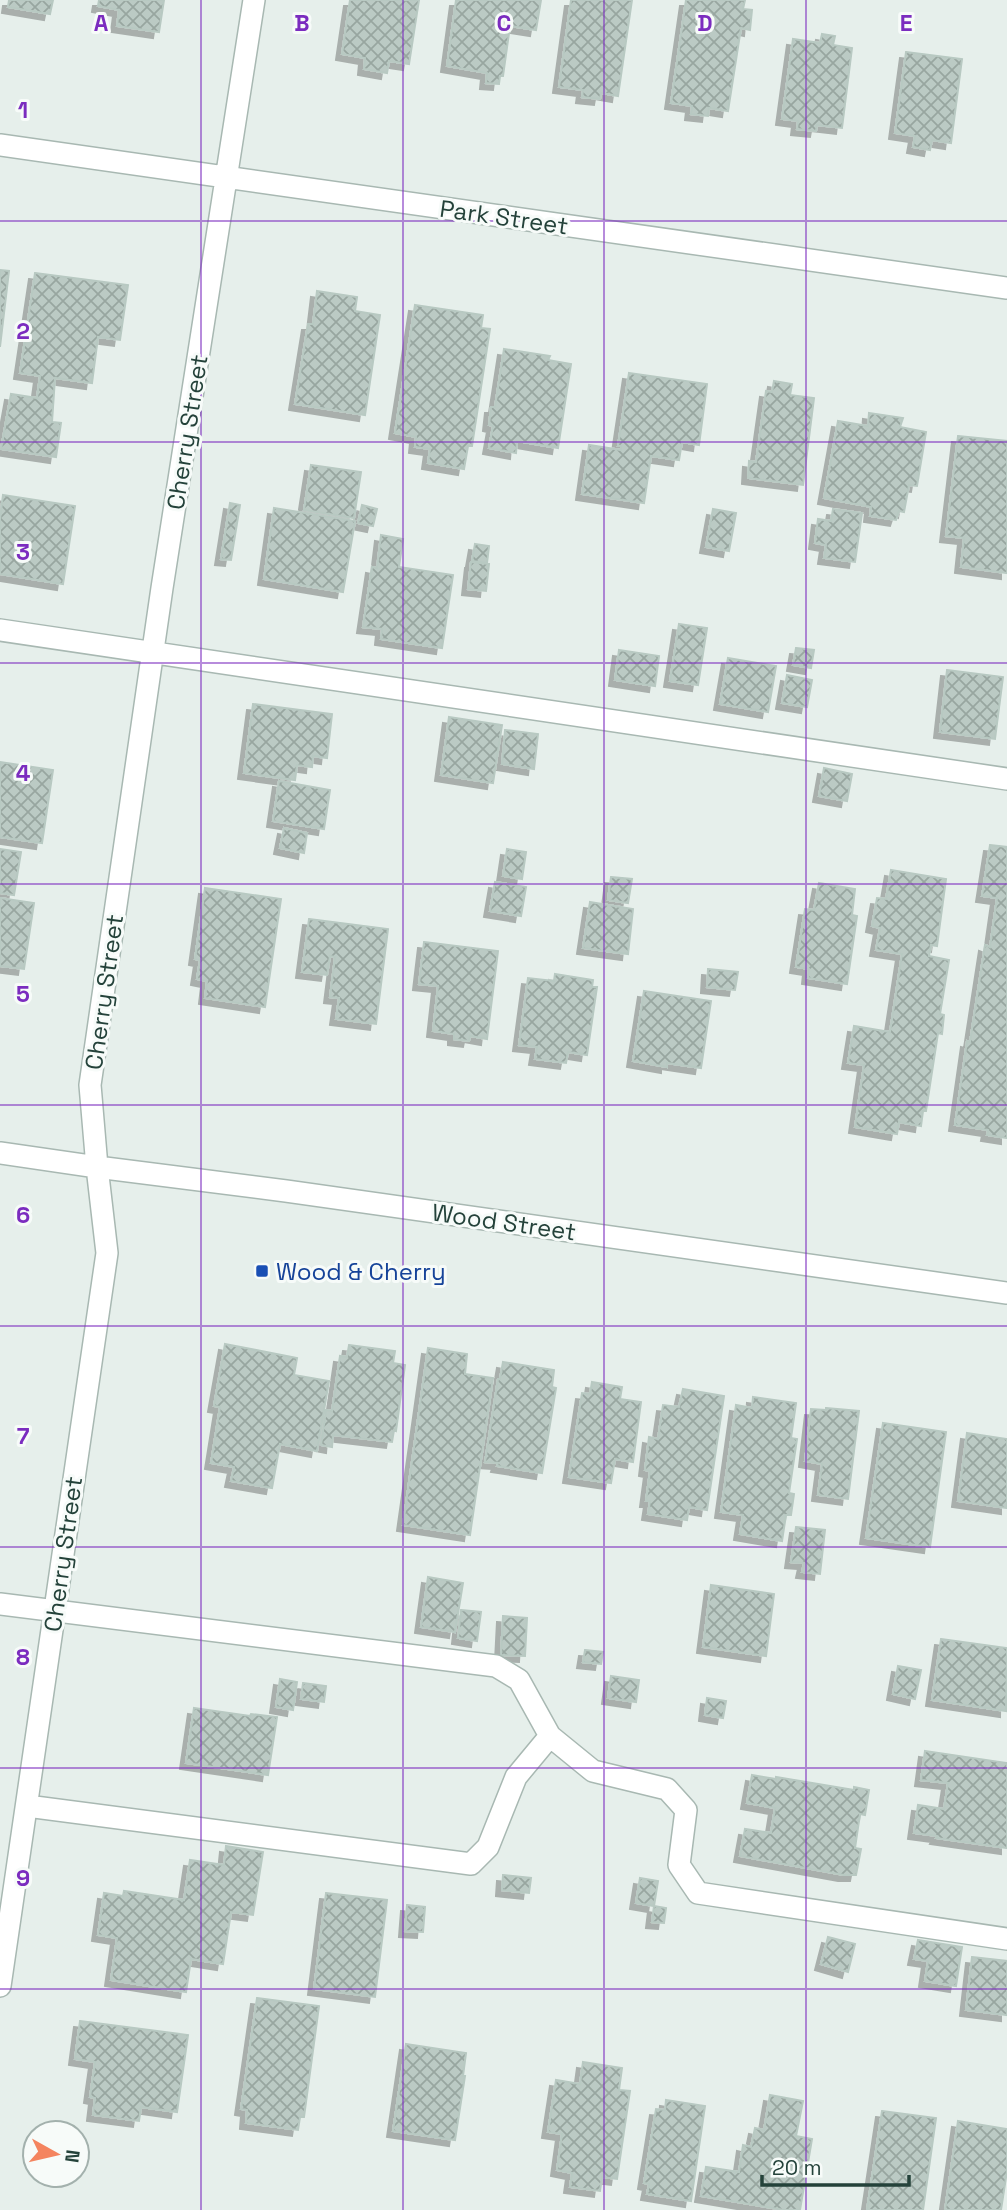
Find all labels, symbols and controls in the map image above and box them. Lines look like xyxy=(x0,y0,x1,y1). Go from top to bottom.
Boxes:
text: A xyxy=(94,8,109,38)
text: B xyxy=(294,8,310,38)
text: C xyxy=(497,8,511,38)
text: D xyxy=(697,8,713,38)
text: E xyxy=(900,8,912,38)
text: 1 xyxy=(18,95,28,125)
street label: Park Street xyxy=(438,193,570,241)
text: 2 xyxy=(16,316,30,346)
street label: Cherry Street xyxy=(159,352,215,512)
text: 3 xyxy=(16,537,30,567)
text: 4 xyxy=(16,758,31,788)
street label: Cherry Street xyxy=(78,912,130,1072)
text: 5 xyxy=(16,979,30,1009)
street label: Wood Street xyxy=(430,1197,578,1247)
text: 6 xyxy=(16,1200,30,1230)
place label: Wood & Cherry xyxy=(276,1256,446,1287)
marker: Wood & Cherry xyxy=(254,1263,270,1279)
text: 7 xyxy=(17,1421,30,1451)
street label: Cherry Street xyxy=(37,1474,89,1634)
text: 8 xyxy=(16,1642,30,1672)
text: 9 xyxy=(16,1863,30,1893)
north arrow xyxy=(21,2119,91,2189)
scale bar xyxy=(762,2144,909,2188)
text: N xyxy=(59,2148,86,2164)
text: 20 m xyxy=(772,2154,822,2181)

